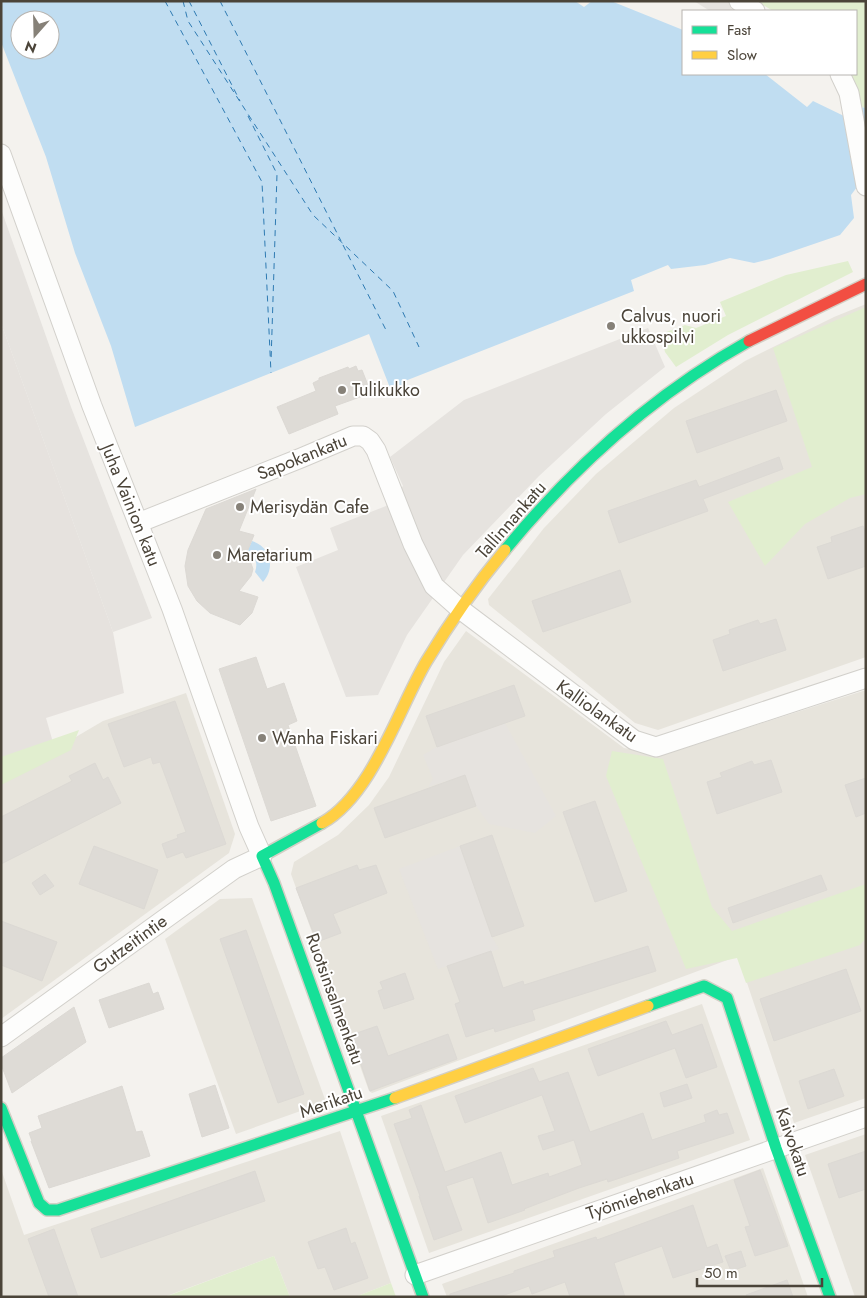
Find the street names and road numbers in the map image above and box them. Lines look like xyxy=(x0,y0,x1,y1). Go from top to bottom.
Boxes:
street label: Sapokankatu xyxy=(253,427,351,487)
street label: Juha Vainion katu xyxy=(94,438,167,570)
street label: Tallinnankatu xyxy=(470,475,552,565)
street label: Kalliolankatu xyxy=(551,673,643,749)
street label: Gutzeitintie xyxy=(87,908,173,980)
street label: Ruotsinsalmenkatu xyxy=(299,930,371,1068)
street label: Merikatu xyxy=(296,1079,366,1125)
street label: Kaivokatu xyxy=(769,1104,817,1180)
street label: Työmiehenkatu xyxy=(583,1166,697,1226)

